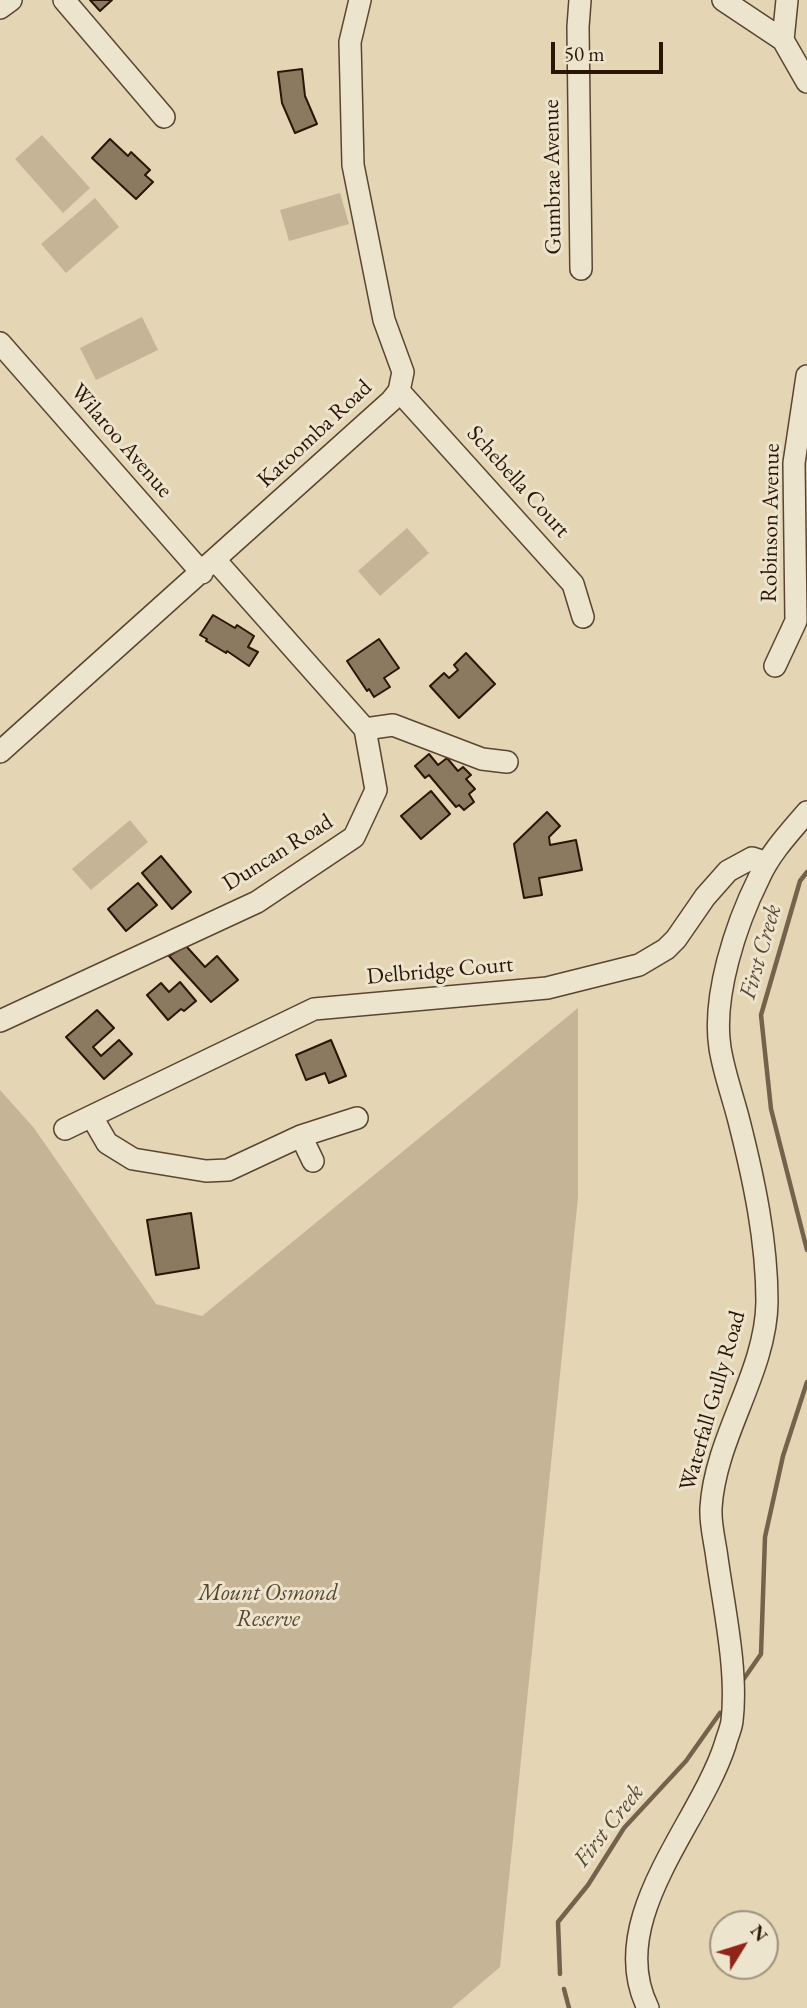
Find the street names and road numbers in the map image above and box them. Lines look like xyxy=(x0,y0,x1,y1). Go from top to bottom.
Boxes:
street label: Gumbrae Avenue xyxy=(538,99,568,255)
street label: Katoomba Road xyxy=(252,374,378,494)
street label: Wilaroo Avenue xyxy=(64,378,178,504)
street label: Schebella Court xyxy=(460,420,576,544)
street label: Robinson Avenue xyxy=(756,443,786,603)
street label: Duncan Road xyxy=(218,808,338,898)
street label: Delbridge Court xyxy=(366,951,514,991)
street label: Waterfall Gully Road xyxy=(674,1308,752,1494)

